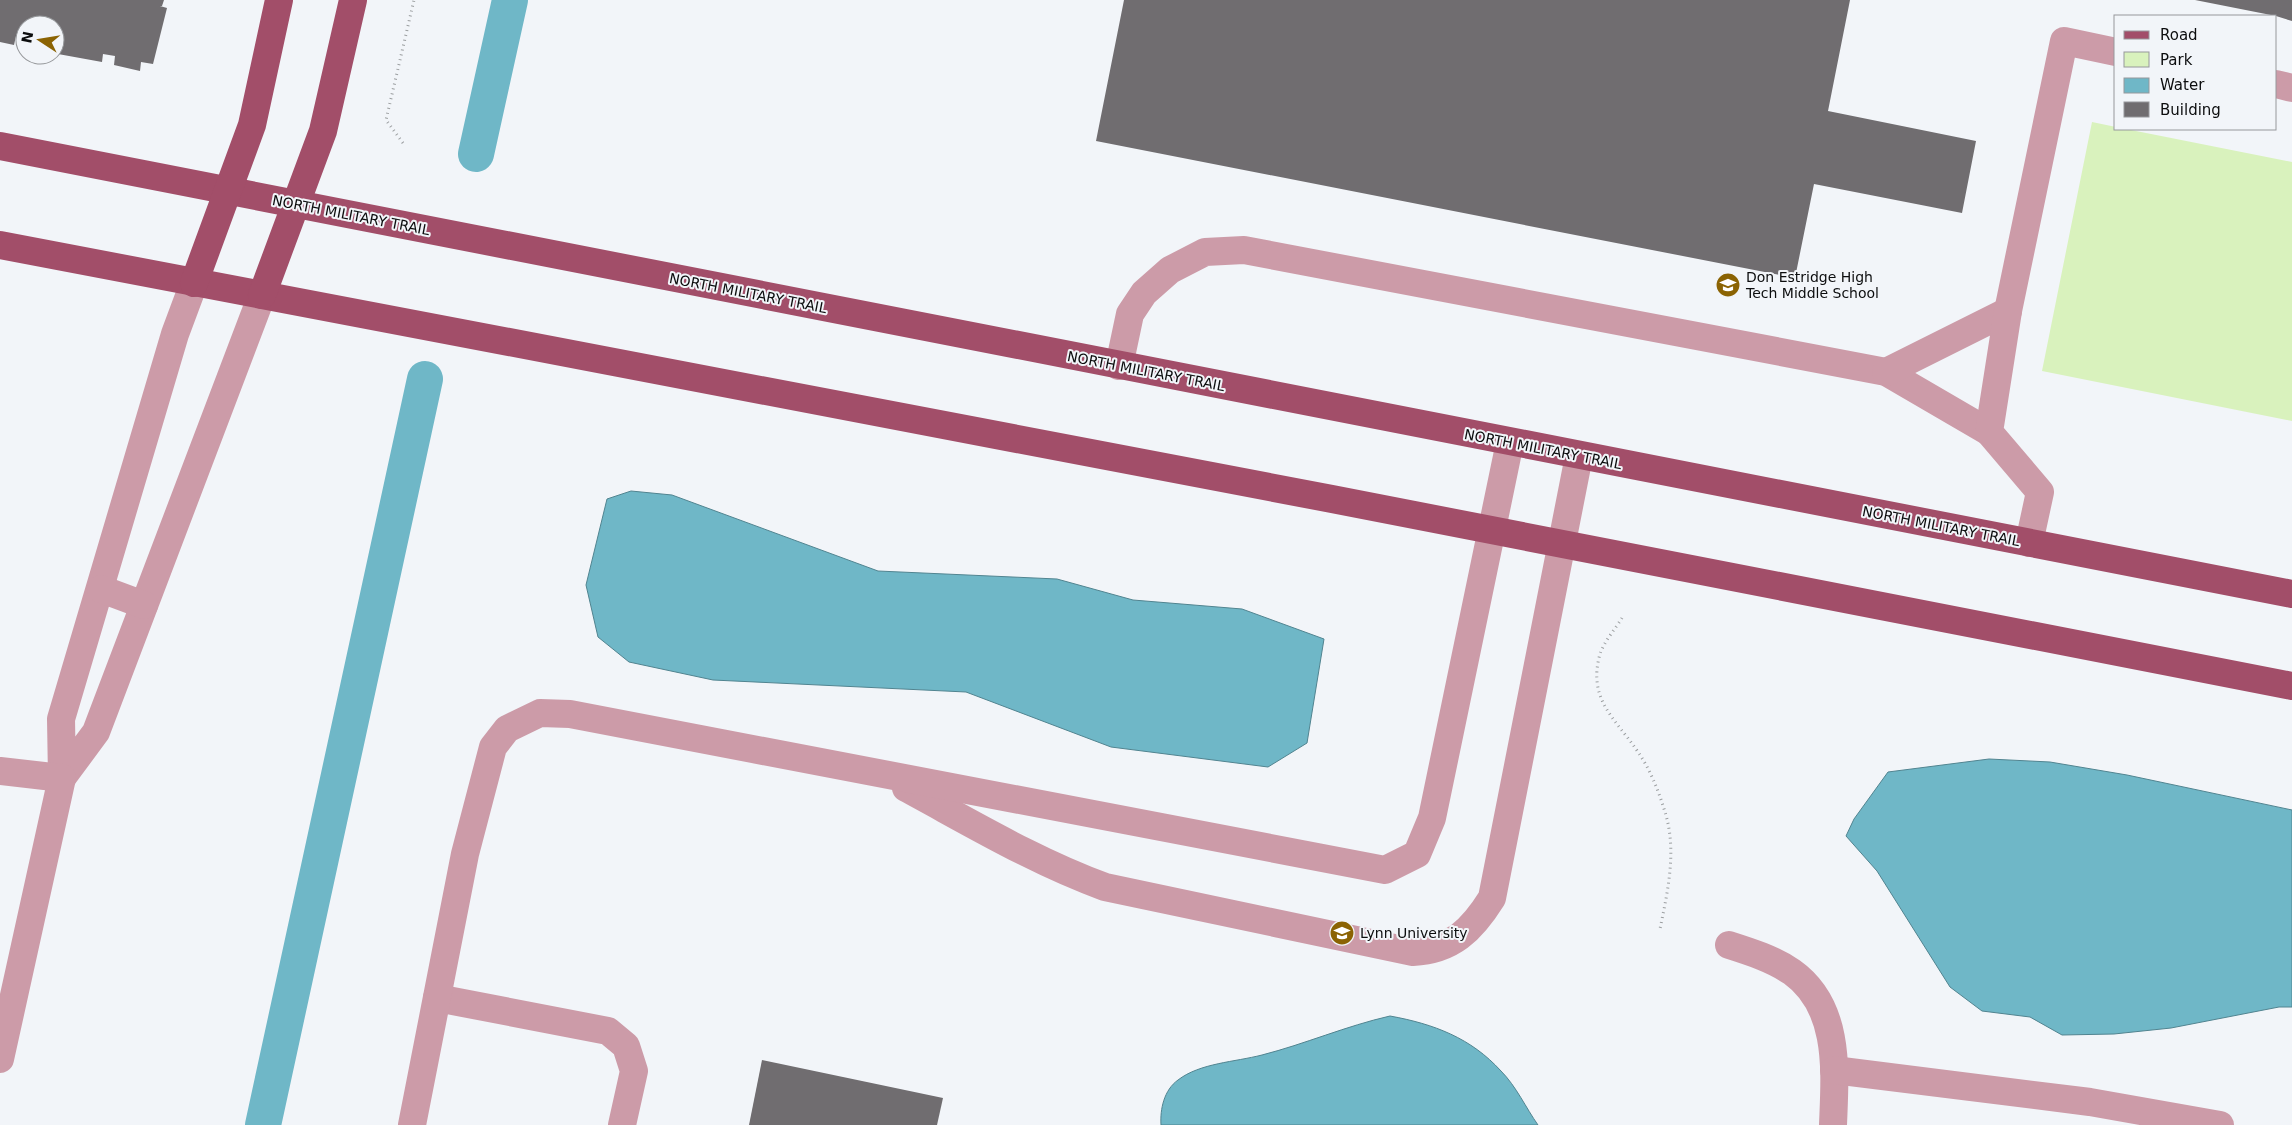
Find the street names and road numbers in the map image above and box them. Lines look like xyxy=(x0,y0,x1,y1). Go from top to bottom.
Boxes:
street label: NORTH MILITARY TRAIL xyxy=(271,192,431,238)
street label: NORTH MILITARY TRAIL xyxy=(668,270,828,316)
street label: NORTH MILITARY TRAIL xyxy=(1066,348,1226,394)
street label: NORTH MILITARY TRAIL xyxy=(1463,426,1623,472)
street label: NORTH MILITARY TRAIL xyxy=(1861,503,2021,549)

